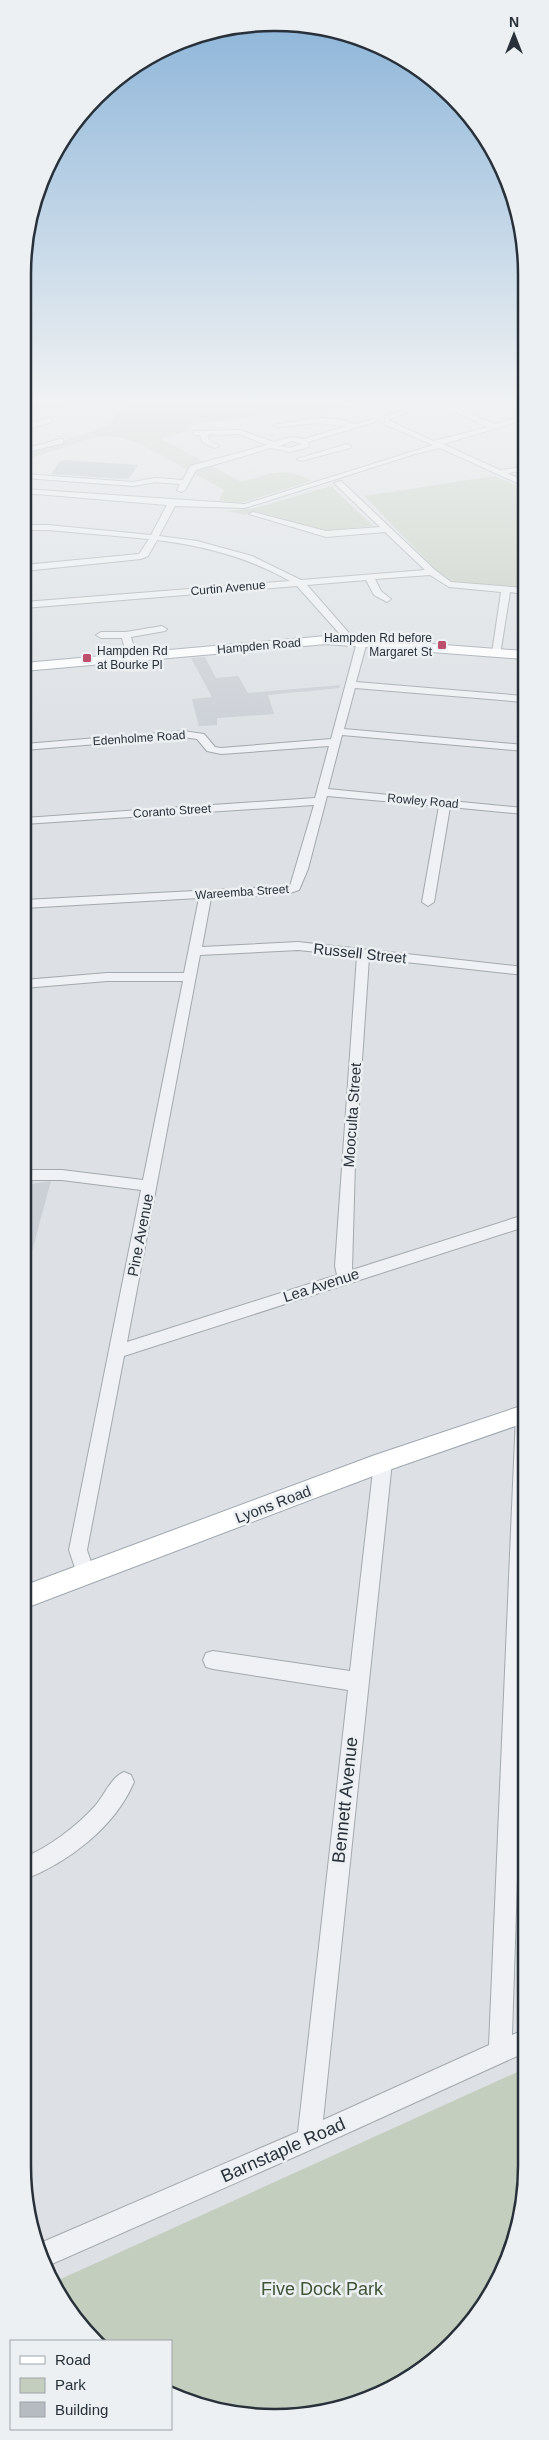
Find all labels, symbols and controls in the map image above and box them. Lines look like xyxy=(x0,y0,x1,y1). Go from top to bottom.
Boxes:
north arrow xyxy=(489,10,539,60)
text: N xyxy=(509,14,519,30)
street label: Curtin Avenue xyxy=(190,578,266,598)
place label: Hampden Rd before Margaret St xyxy=(324,631,433,659)
street label: Hampden Road xyxy=(217,635,301,657)
marker: Hampden Rd before Margaret St xyxy=(436,639,448,651)
place label: Hampden Rd at Bourke Pl xyxy=(97,644,168,672)
marker: Hampden Rd at Bourke Pl xyxy=(81,652,93,664)
street label: Edenholme Road xyxy=(92,728,186,748)
street label: Rowley Road xyxy=(387,791,459,811)
street label: Coranto Street xyxy=(133,801,212,821)
street label: Wareemba Street xyxy=(195,882,290,902)
street label: Russell Street xyxy=(313,940,408,966)
street label: Mooculta Street xyxy=(340,1061,364,1168)
street label: Pine Avenue xyxy=(124,1192,156,1278)
street label: Lea Avenue xyxy=(281,1265,361,1305)
street label: Lyons Road xyxy=(233,1482,313,1526)
street label: Bennett Avenue xyxy=(328,1736,362,1864)
street label: Barnstaple Road xyxy=(218,2114,348,2186)
park label: Five Dock Park xyxy=(261,2279,384,2299)
legend xyxy=(10,2340,172,2430)
text: Road xyxy=(55,2351,91,2368)
text: Park xyxy=(55,2376,86,2393)
text: Building xyxy=(55,2401,108,2418)

